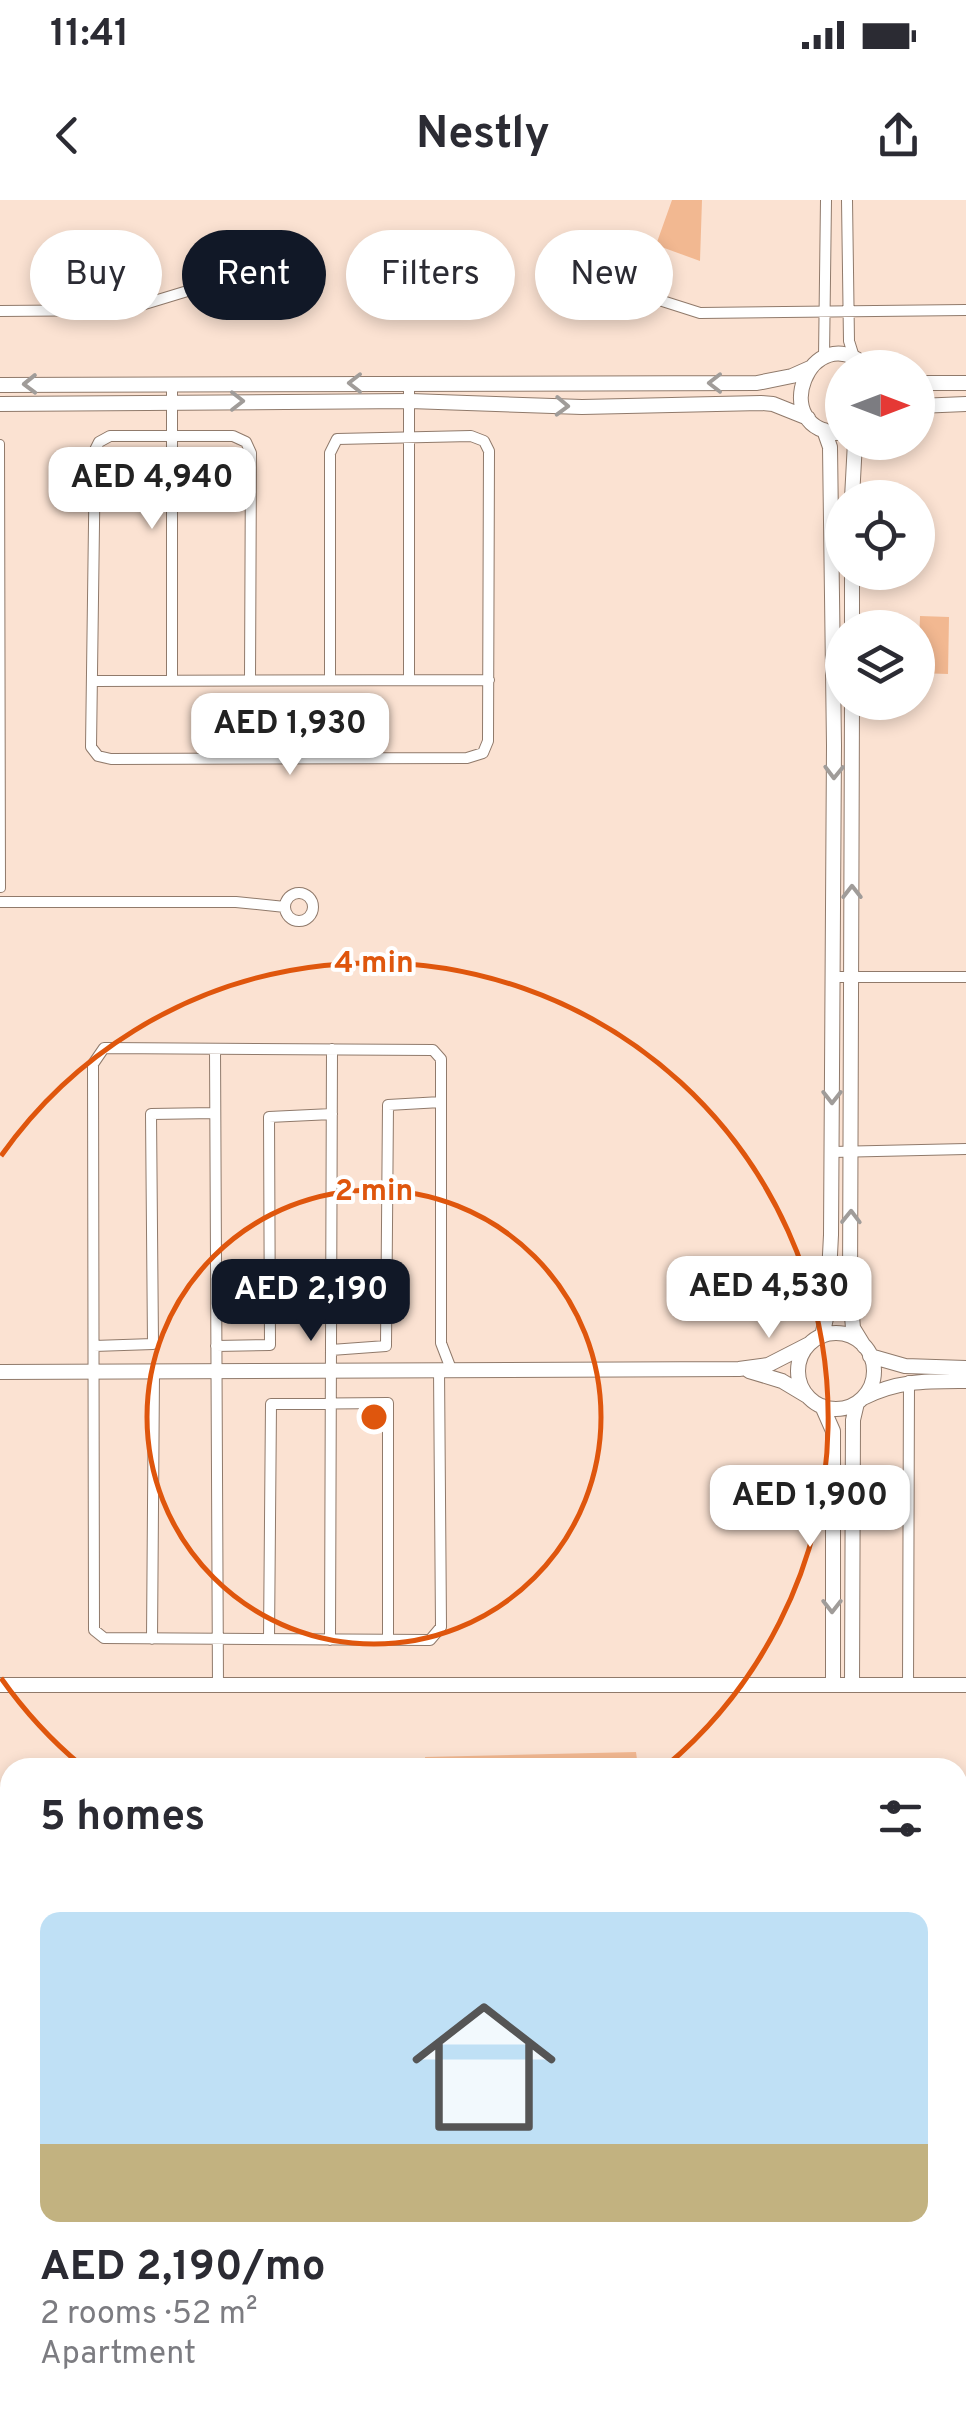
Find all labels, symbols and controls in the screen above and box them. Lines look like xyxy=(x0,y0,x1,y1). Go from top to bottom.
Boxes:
text: 11:41 xyxy=(50,11,129,60)
text: Nestly xyxy=(416,107,550,164)
icon: back xyxy=(40,108,95,163)
icon: share xyxy=(871,108,926,163)
chip: Buy xyxy=(30,230,162,320)
chip: Rent xyxy=(182,230,326,320)
chip: Filters xyxy=(346,230,515,320)
chip: New xyxy=(535,230,673,320)
north arrow xyxy=(825,350,935,460)
map controls xyxy=(825,350,935,720)
one-way arrow xyxy=(346,372,362,394)
one-way arrow xyxy=(706,372,722,394)
one-way arrow xyxy=(21,373,36,395)
one-way arrow xyxy=(230,390,246,412)
one-way arrow xyxy=(555,396,571,417)
pin: AED 4,940 xyxy=(38,447,266,532)
text: AED 4,940 xyxy=(71,459,233,499)
button: locate xyxy=(825,480,935,590)
button: layers xyxy=(825,610,935,720)
pin: AED 1,930 xyxy=(176,693,404,778)
text: AED 1,930 xyxy=(213,705,367,745)
one-way arrow xyxy=(823,764,844,780)
one-way arrow xyxy=(842,883,863,899)
text: 4 min xyxy=(334,946,414,983)
one-way arrow xyxy=(821,1090,843,1105)
text: 2 min xyxy=(335,1174,413,1211)
one-way arrow xyxy=(841,1208,862,1224)
pin: AED 4,530 xyxy=(655,1256,883,1341)
pin: AED 2,190 xyxy=(197,1259,425,1344)
text: AED 4,530 xyxy=(689,1268,849,1308)
text: AED 2,190 xyxy=(234,1271,388,1311)
centre of rings xyxy=(356,1399,392,1435)
pin: AED 1,900 xyxy=(696,1465,924,1550)
text: AED 1,900 xyxy=(732,1477,888,1517)
one-way arrow xyxy=(821,1598,843,1614)
icon: filters xyxy=(873,1791,928,1846)
text: 5 homes xyxy=(40,1792,205,1845)
icon: home xyxy=(394,1977,574,2157)
text: AED 2,190/mo xyxy=(40,2242,325,2295)
text: 2 rooms · 52 m² xyxy=(40,2295,257,2335)
text: Apartment xyxy=(40,2335,196,2375)

